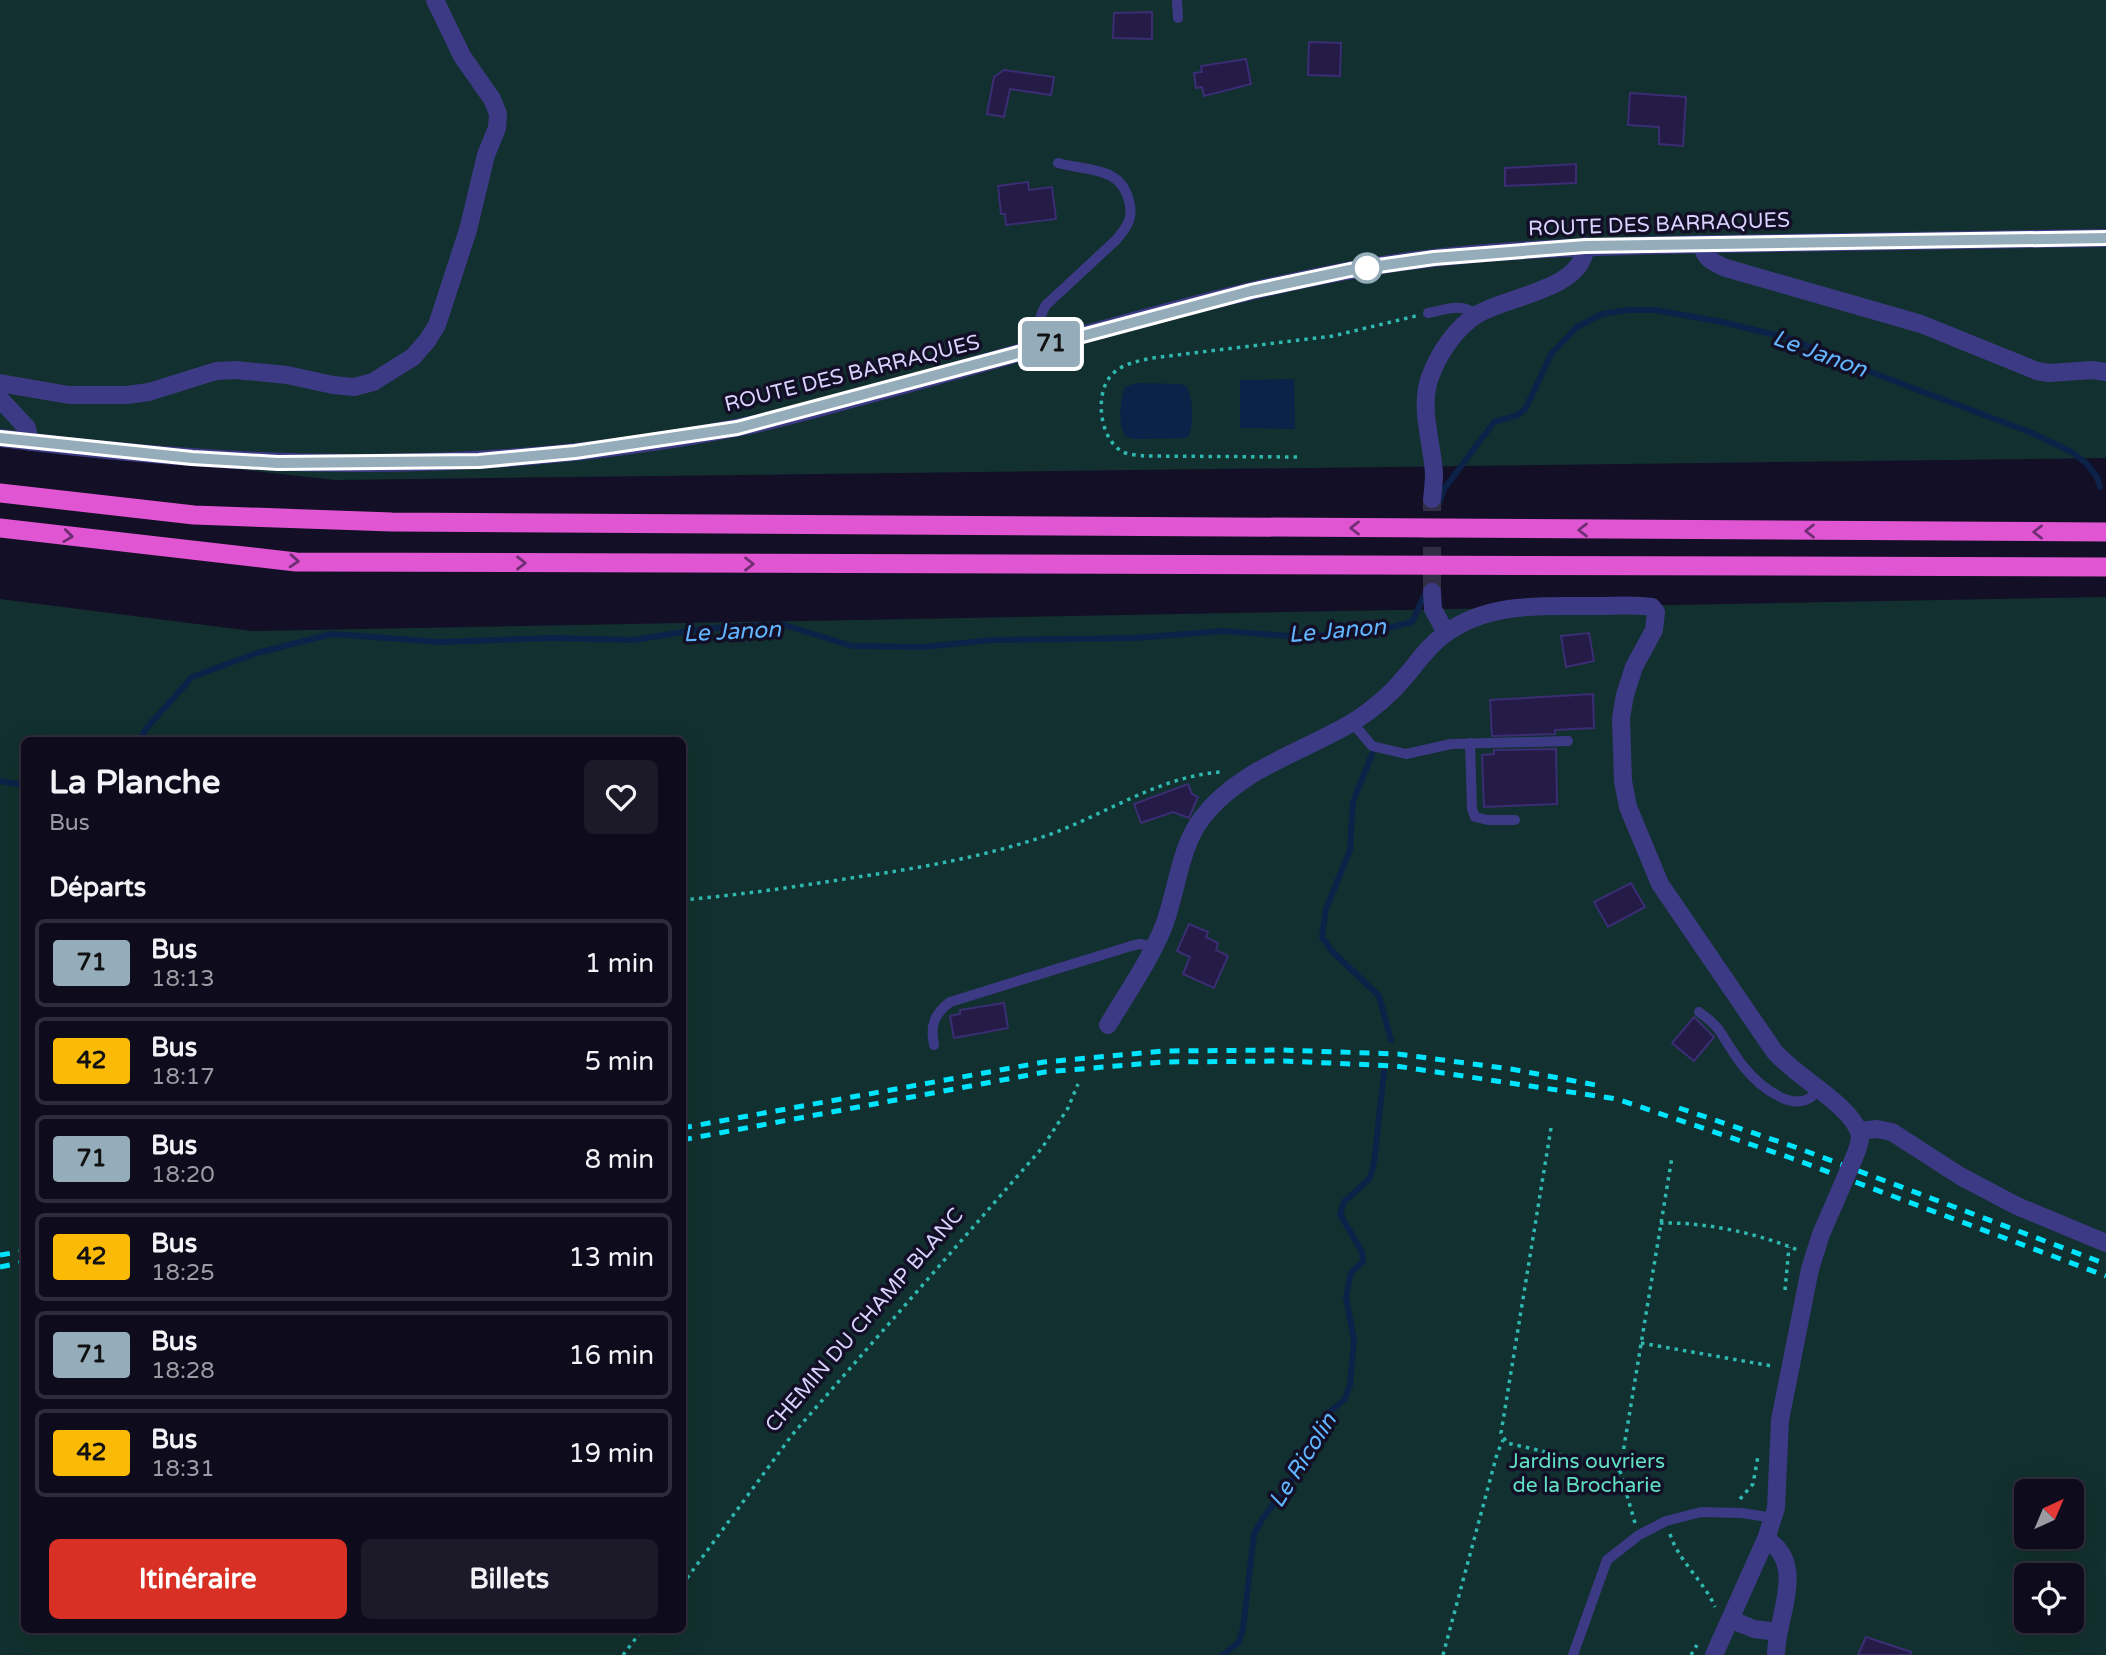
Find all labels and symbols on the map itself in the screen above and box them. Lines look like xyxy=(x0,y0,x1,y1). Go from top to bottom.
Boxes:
street label: ROUTE DES BARRAQUES xyxy=(1528,207,1790,242)
unlabelled marker xyxy=(1352,253,1382,283)
line badge: 71 xyxy=(1020,321,1082,367)
water label: Le Janon xyxy=(1769,324,1871,384)
street label: ROUTE DES BARRAQUES xyxy=(722,330,982,417)
one-way arrow xyxy=(1350,520,1360,536)
one-way arrow xyxy=(1577,522,1588,537)
one-way arrow xyxy=(1805,523,1815,539)
one-way arrow xyxy=(2032,524,2043,540)
one-way arrow xyxy=(62,528,74,543)
one-way arrow xyxy=(289,553,300,568)
one-way arrow xyxy=(517,555,527,571)
one-way arrow xyxy=(744,556,755,572)
water label: Le Janon xyxy=(1287,613,1388,649)
water label: Le Janon xyxy=(682,615,783,649)
street label: CHEMIN DU CHAMP BLANC xyxy=(760,1203,969,1438)
water label: Le Ricolin xyxy=(1263,1407,1343,1513)
park label: Jardins ouvriers de la Brocharie xyxy=(1509,1449,1665,1498)
north arrow xyxy=(2014,1479,2084,1549)

